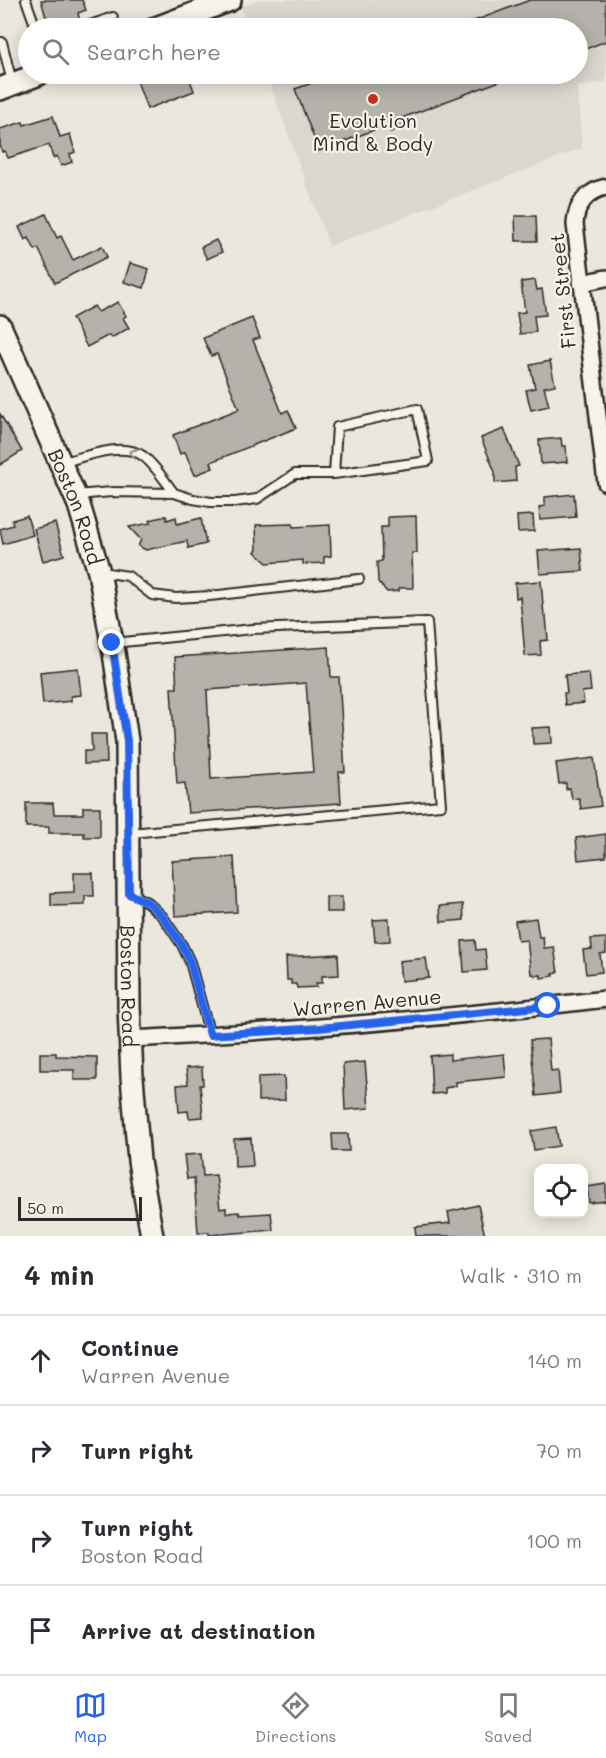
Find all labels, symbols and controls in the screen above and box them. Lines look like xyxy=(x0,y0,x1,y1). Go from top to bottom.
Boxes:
search box xyxy=(18,18,588,84)
icon: search xyxy=(39,35,72,68)
text: Search here xyxy=(87,37,221,66)
marker: Evolution Mind & Body xyxy=(366,92,380,106)
place label: Evolution Mind & Body xyxy=(313,107,433,156)
street label: First Street xyxy=(543,232,581,350)
street label: Boston Road xyxy=(43,444,109,568)
one-way arrow xyxy=(129,448,139,460)
route end xyxy=(98,629,124,655)
street label: Boston Road xyxy=(115,925,144,1048)
street label: Warren Avenue xyxy=(292,983,442,1021)
route start xyxy=(534,992,560,1018)
map controls xyxy=(534,1164,588,1218)
button: locate xyxy=(534,1164,588,1218)
scale bar xyxy=(18,1194,142,1222)
text: 50 m xyxy=(27,1197,64,1218)
text: 4 min xyxy=(24,1258,94,1292)
text: Walk · 310 m xyxy=(459,1262,582,1288)
text: Continue xyxy=(81,1333,179,1362)
icon: ahead xyxy=(24,1344,57,1377)
text: 140 m xyxy=(527,1347,582,1373)
text: Warren Avenue xyxy=(81,1362,230,1388)
icon: right xyxy=(24,1434,57,1467)
text: Turn right xyxy=(81,1436,193,1465)
text: 70 m xyxy=(536,1437,582,1463)
text: Turn right xyxy=(81,1513,193,1542)
icon: right xyxy=(24,1524,57,1557)
text: 100 m xyxy=(526,1527,582,1553)
text: Boston Road xyxy=(81,1542,203,1568)
icon: arrive xyxy=(24,1614,57,1647)
text: Arrive at destination xyxy=(81,1616,316,1645)
tab: Map xyxy=(74,1689,107,1746)
tab: Directions xyxy=(255,1689,336,1746)
tab: Saved xyxy=(484,1689,532,1746)

